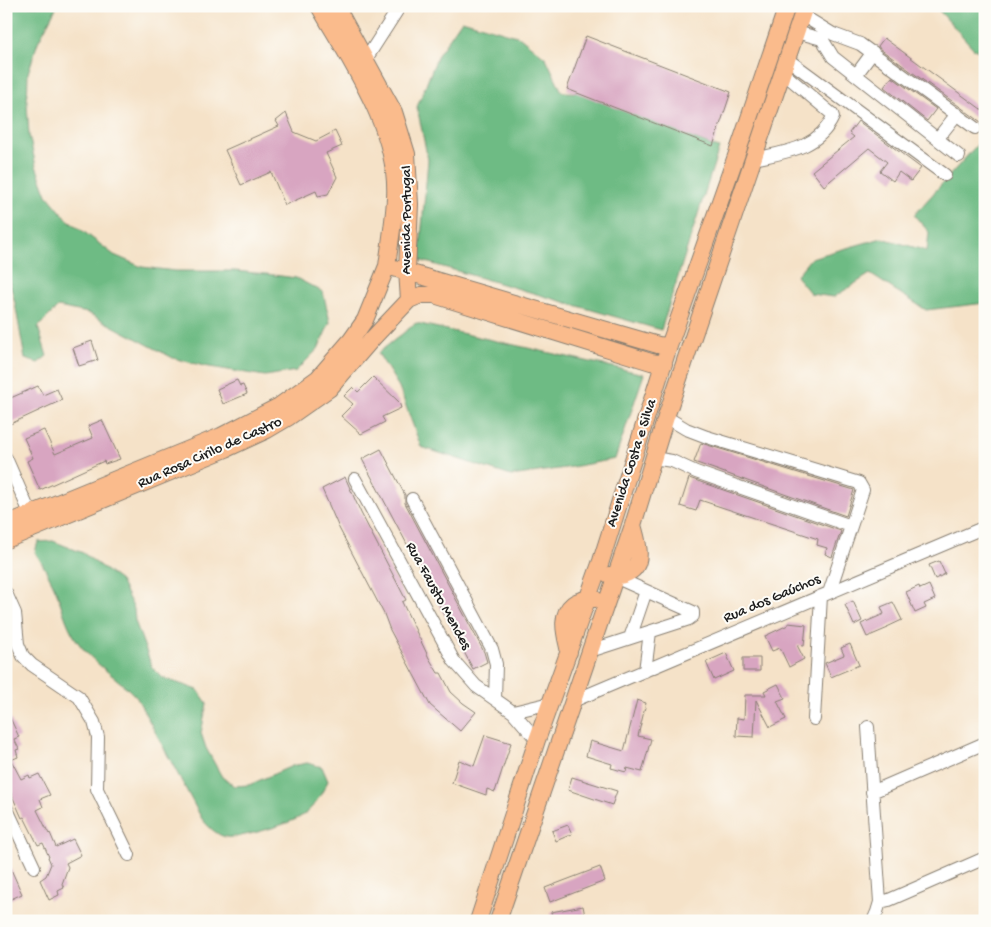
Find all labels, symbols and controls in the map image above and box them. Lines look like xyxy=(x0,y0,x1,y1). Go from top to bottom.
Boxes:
street label: Avenida Portugal xyxy=(398,166,416,274)
street label: Avenida Costa e Silva xyxy=(603,396,661,529)
street label: Rua Rosa Cirilo de Castro xyxy=(135,413,285,493)
street label: Rua Fausto Mendes xyxy=(401,539,475,653)
street label: Rua dos Gaúchos xyxy=(721,570,824,628)

